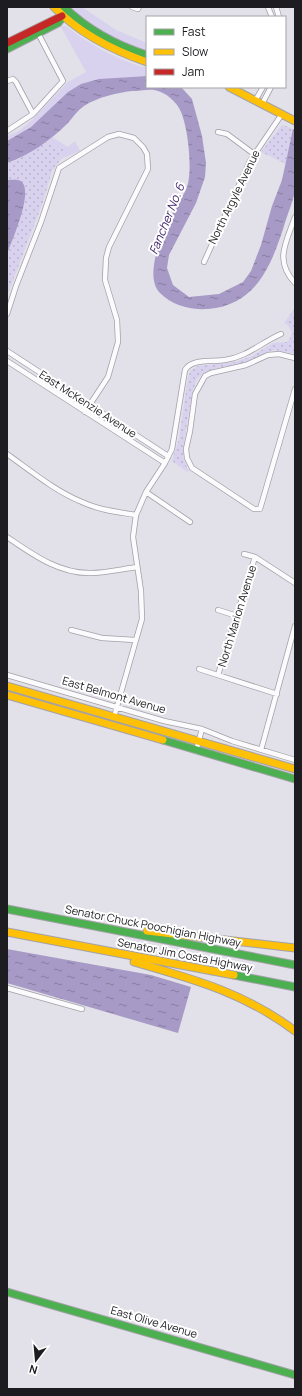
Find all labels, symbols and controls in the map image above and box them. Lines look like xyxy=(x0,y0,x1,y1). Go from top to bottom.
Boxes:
legend xyxy=(146,16,286,88)
text: Fast xyxy=(182,23,206,40)
text: Slow xyxy=(182,43,208,60)
text: Jam xyxy=(182,63,204,80)
street label: North Argyle Avenue xyxy=(204,147,263,246)
water label: Fancher No. 6 xyxy=(145,179,189,257)
street label: East McKenzie Avenue xyxy=(37,366,140,441)
street label: North Marion Avenue xyxy=(214,562,259,669)
street label: East Belmont Avenue xyxy=(61,673,168,717)
street label: Senator Chuck Poochigian Highway xyxy=(64,901,242,950)
street label: Senator Jim Costa Highway xyxy=(116,934,254,975)
street label: East Olive Avenue xyxy=(109,1302,200,1341)
north arrow xyxy=(16,1340,56,1380)
text: N xyxy=(27,1362,39,1378)

